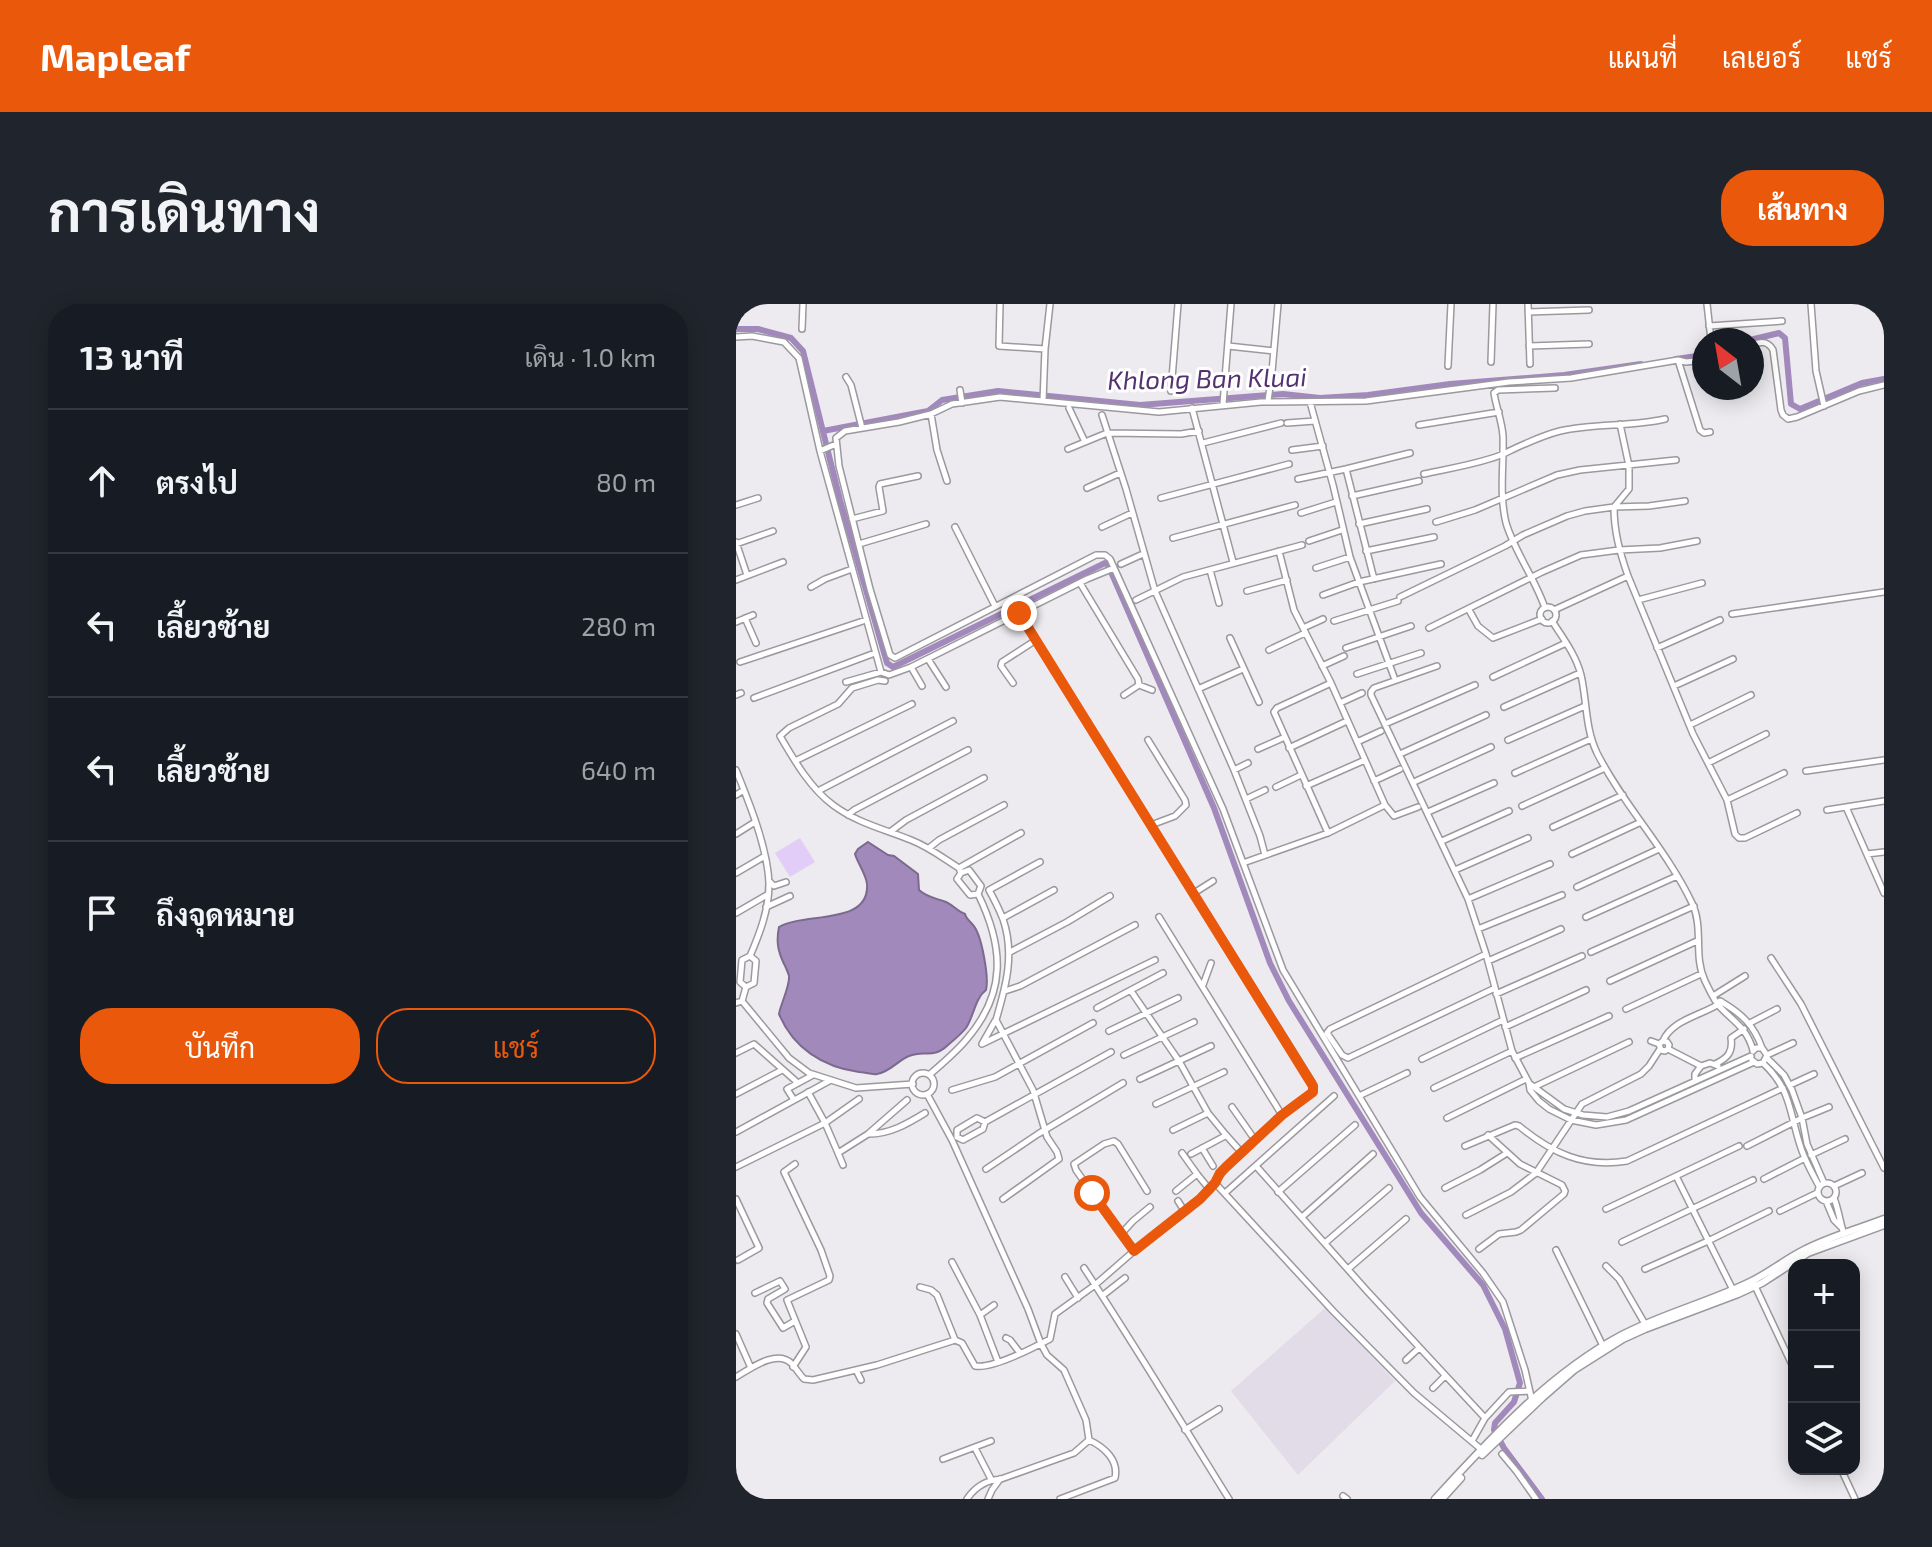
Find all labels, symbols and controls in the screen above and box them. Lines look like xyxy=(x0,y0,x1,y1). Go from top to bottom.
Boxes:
text: Mapleaf xyxy=(40,33,190,79)
text: แผนที่ xyxy=(1608,40,1678,74)
text: เลเยอร์ xyxy=(1722,40,1801,74)
text: แชร์ xyxy=(1845,40,1892,74)
button: เส้นทาง xyxy=(1721,170,1884,246)
text: การเดินทาง xyxy=(48,176,320,243)
north arrow xyxy=(1692,328,1764,400)
text: 13 นาที xyxy=(80,336,184,377)
text: เดิน · 1.0 km xyxy=(524,341,656,372)
water label: Khlong Ban Kluai xyxy=(1107,360,1307,395)
icon: ahead xyxy=(80,459,124,503)
text: ตรงไป xyxy=(156,464,238,500)
text: 80 m xyxy=(596,466,656,497)
route end xyxy=(1001,595,1037,631)
icon: left xyxy=(80,603,124,647)
text: เลี้ยวซ้าย xyxy=(156,608,270,644)
text: 280 m xyxy=(581,610,656,641)
icon: left xyxy=(80,747,124,791)
text: เลี้ยวซ้าย xyxy=(156,752,270,788)
text: 640 m xyxy=(581,754,656,785)
icon: arrive xyxy=(80,891,124,935)
text: ถึงจุดหมาย xyxy=(156,896,295,932)
button: บันทึก xyxy=(80,1008,360,1084)
button: แชร์ xyxy=(376,1008,656,1084)
route start xyxy=(1074,1175,1110,1211)
map controls xyxy=(1788,1259,1860,1475)
button: + xyxy=(1788,1259,1860,1331)
button: − xyxy=(1788,1331,1860,1403)
button: layers xyxy=(1788,1403,1860,1475)

